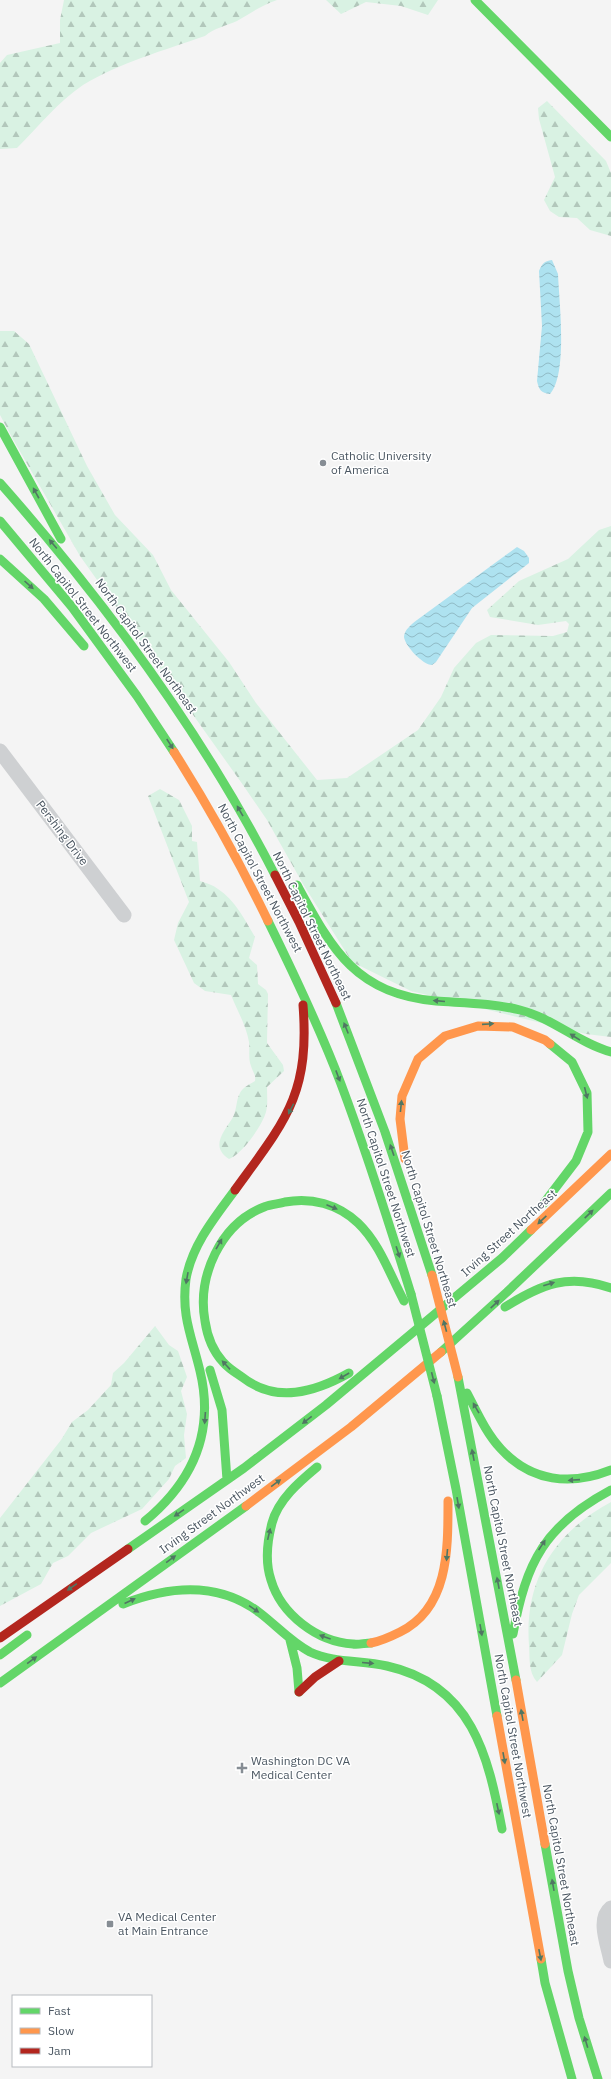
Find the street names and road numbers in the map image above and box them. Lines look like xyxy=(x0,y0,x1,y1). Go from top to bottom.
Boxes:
street label: North Capitol Street Northwest xyxy=(26,535,141,675)
street label: North Capitol Street Northeast xyxy=(92,575,201,716)
street label: Pershing Drive xyxy=(33,797,92,868)
street label: North Capitol Street Northwest xyxy=(215,801,306,955)
street label: North Capitol Street Northeast xyxy=(270,849,355,1003)
street label: North Capitol Street Northwest xyxy=(354,1096,419,1259)
street label: North Capitol Street Northeast xyxy=(398,1148,461,1309)
street label: Irving Street Northeast xyxy=(458,1186,560,1280)
street label: North Capitol Street Northeast xyxy=(481,1464,526,1628)
street label: Irving Street Northwest xyxy=(156,1470,267,1557)
street label: North Capitol Street Northwest xyxy=(492,1653,535,1819)
street label: North Capitol Street Northeast xyxy=(540,1783,583,1947)

